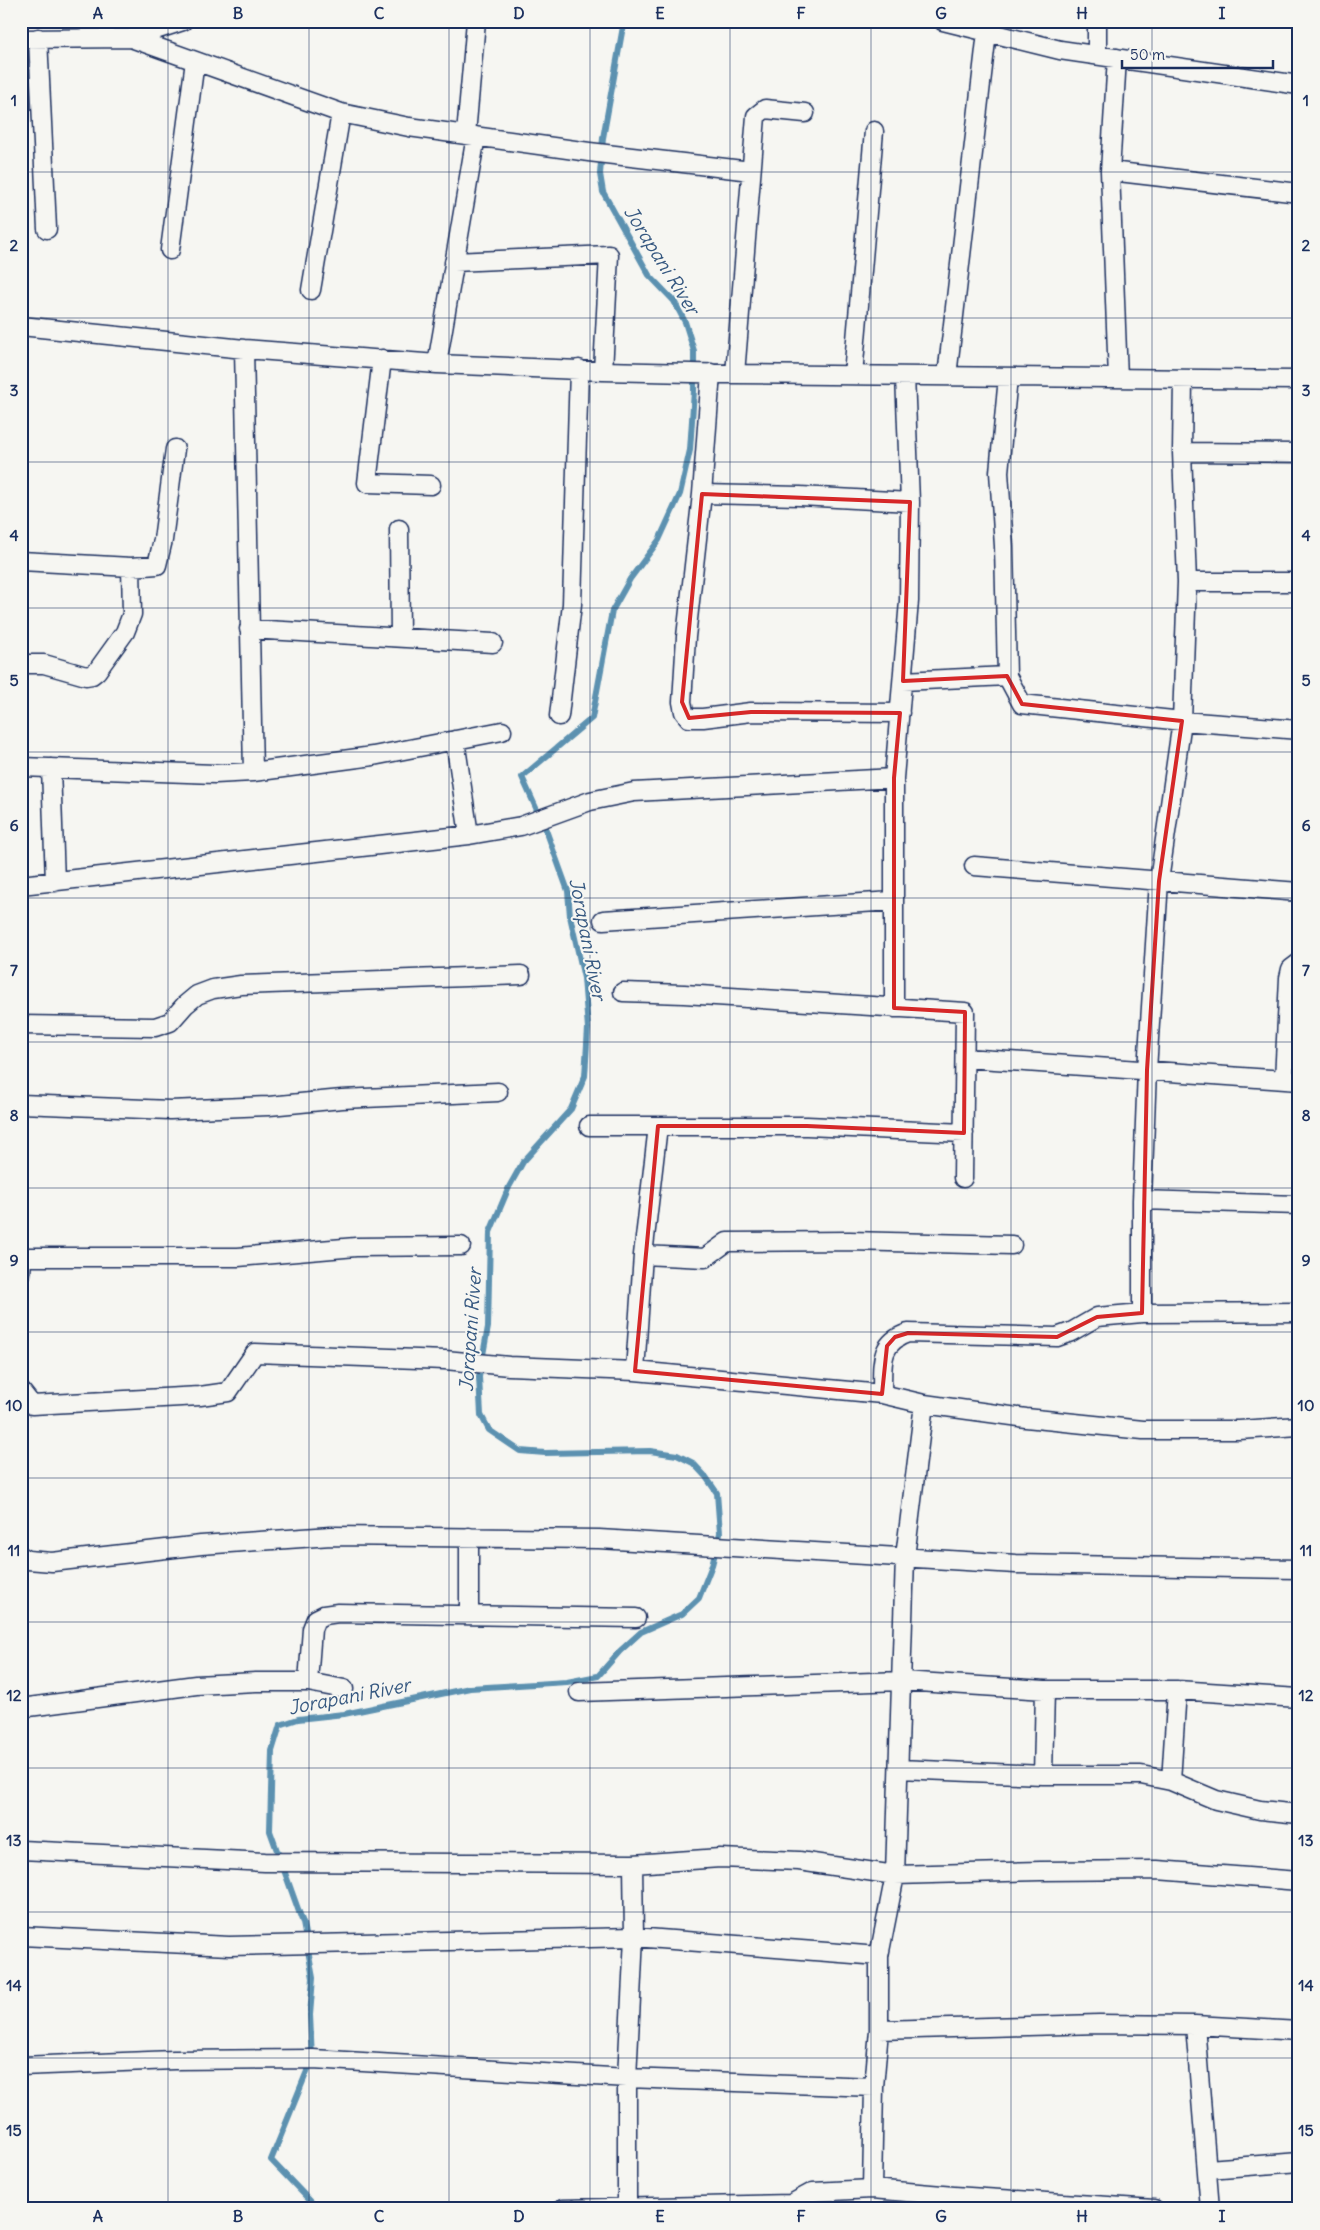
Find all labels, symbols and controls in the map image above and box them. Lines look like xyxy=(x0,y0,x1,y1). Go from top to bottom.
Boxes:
text: A xyxy=(93,3,103,23)
text: B xyxy=(233,3,244,23)
text: C xyxy=(374,3,385,23)
text: D xyxy=(513,3,525,23)
text: E xyxy=(655,3,665,23)
text: F xyxy=(796,3,806,23)
text: G xyxy=(935,3,947,23)
text: H xyxy=(1076,3,1088,23)
text: I xyxy=(1219,3,1226,23)
scale bar xyxy=(1122,38,1274,70)
text: 50 m xyxy=(1130,45,1165,64)
text: 1 xyxy=(11,90,17,110)
text: 1 xyxy=(1303,90,1309,110)
water label: Jorapani River xyxy=(619,201,706,321)
text: 2 xyxy=(10,235,19,255)
text: 2 xyxy=(1302,235,1311,255)
text: 3 xyxy=(9,380,19,400)
text: 3 xyxy=(1301,380,1311,400)
text: 4 xyxy=(9,525,19,545)
text: 4 xyxy=(1301,525,1311,545)
text: 5 xyxy=(9,670,19,690)
text: 5 xyxy=(1301,670,1311,690)
text: 6 xyxy=(9,815,19,835)
text: 6 xyxy=(1301,815,1311,835)
water label: Jorapani River xyxy=(564,876,612,1004)
text: 7 xyxy=(10,960,18,980)
text: 7 xyxy=(1302,960,1310,980)
text: 8 xyxy=(9,1105,19,1125)
text: 8 xyxy=(1301,1105,1311,1125)
text: 9 xyxy=(9,1250,19,1270)
text: 9 xyxy=(1301,1250,1311,1270)
water label: Jorapani River xyxy=(454,1265,486,1393)
text: 10 xyxy=(6,1395,22,1415)
text: 10 xyxy=(1298,1395,1314,1415)
text: 11 xyxy=(8,1540,20,1560)
text: 11 xyxy=(1300,1540,1312,1560)
water label: Jorapani River xyxy=(286,1672,414,1720)
text: 12 xyxy=(6,1685,22,1705)
text: 12 xyxy=(1298,1685,1314,1705)
text: 13 xyxy=(6,1830,22,1850)
text: 13 xyxy=(1298,1830,1314,1850)
text: 14 xyxy=(6,1975,22,1995)
text: 14 xyxy=(1298,1975,1314,1995)
text: 15 xyxy=(6,2120,22,2140)
text: 15 xyxy=(1298,2120,1314,2140)
text: A xyxy=(93,2206,103,2226)
text: B xyxy=(233,2206,244,2226)
text: C xyxy=(374,2206,385,2226)
text: D xyxy=(513,2206,525,2226)
text: E xyxy=(655,2206,665,2226)
text: F xyxy=(796,2206,806,2226)
text: G xyxy=(935,2206,947,2226)
text: H xyxy=(1076,2206,1088,2226)
text: I xyxy=(1219,2206,1226,2226)

